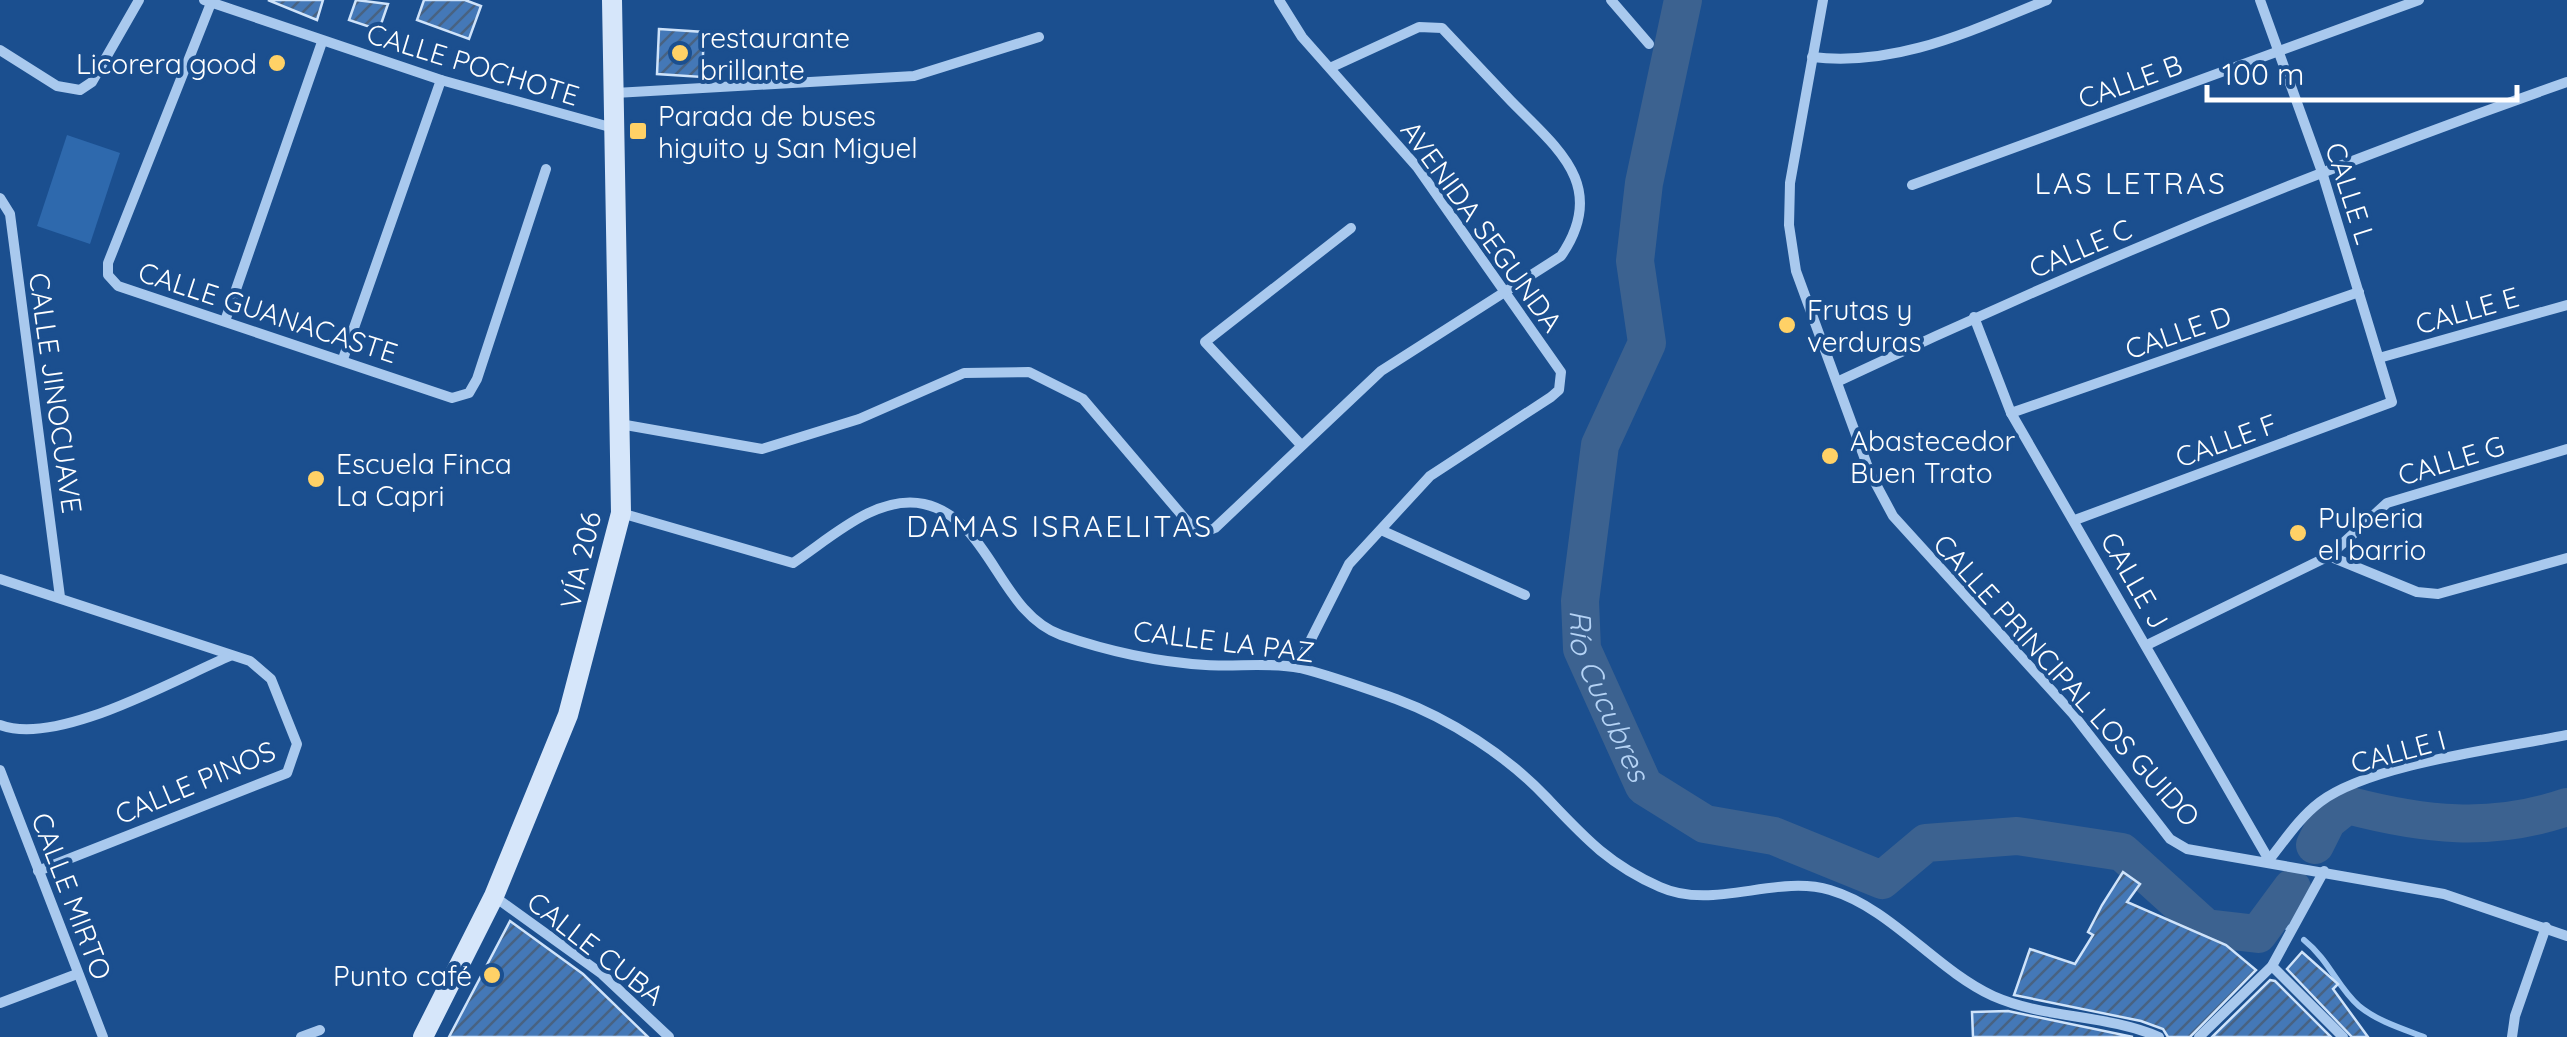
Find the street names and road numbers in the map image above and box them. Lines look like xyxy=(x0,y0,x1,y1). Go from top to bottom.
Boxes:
street label: CALLE POCHOTE xyxy=(363,15,583,113)
street label: CALLE B xyxy=(2073,46,2187,116)
street label: AVENIDA SEGUNDA xyxy=(1394,113,1570,339)
street label: CALLE L xyxy=(2318,138,2384,248)
street label: CALLE C xyxy=(2023,211,2137,285)
street label: CALLE GUANACASTE xyxy=(134,254,402,370)
street label: CALLE JINOCUAVE xyxy=(22,270,90,516)
street label: CALLE E xyxy=(2411,279,2523,341)
street label: CALLE D xyxy=(2120,298,2236,366)
street label: CALLE F xyxy=(2170,405,2282,475)
street label: CALLE G xyxy=(2394,427,2508,493)
street label: VÍA 206 xyxy=(552,508,608,612)
street label: CALLE J xyxy=(2093,525,2177,635)
street label: CALLE PRINCIPAL LOS GUIDO xyxy=(1926,527,2208,833)
street label: CALLE LA PAZ xyxy=(1131,613,1317,669)
street label: CALLE I xyxy=(2347,722,2449,780)
street label: CALLE PINOS xyxy=(109,732,281,832)
street label: CALLE MIRTO xyxy=(24,808,120,984)
street label: CALLE CUBA xyxy=(520,884,672,1012)

